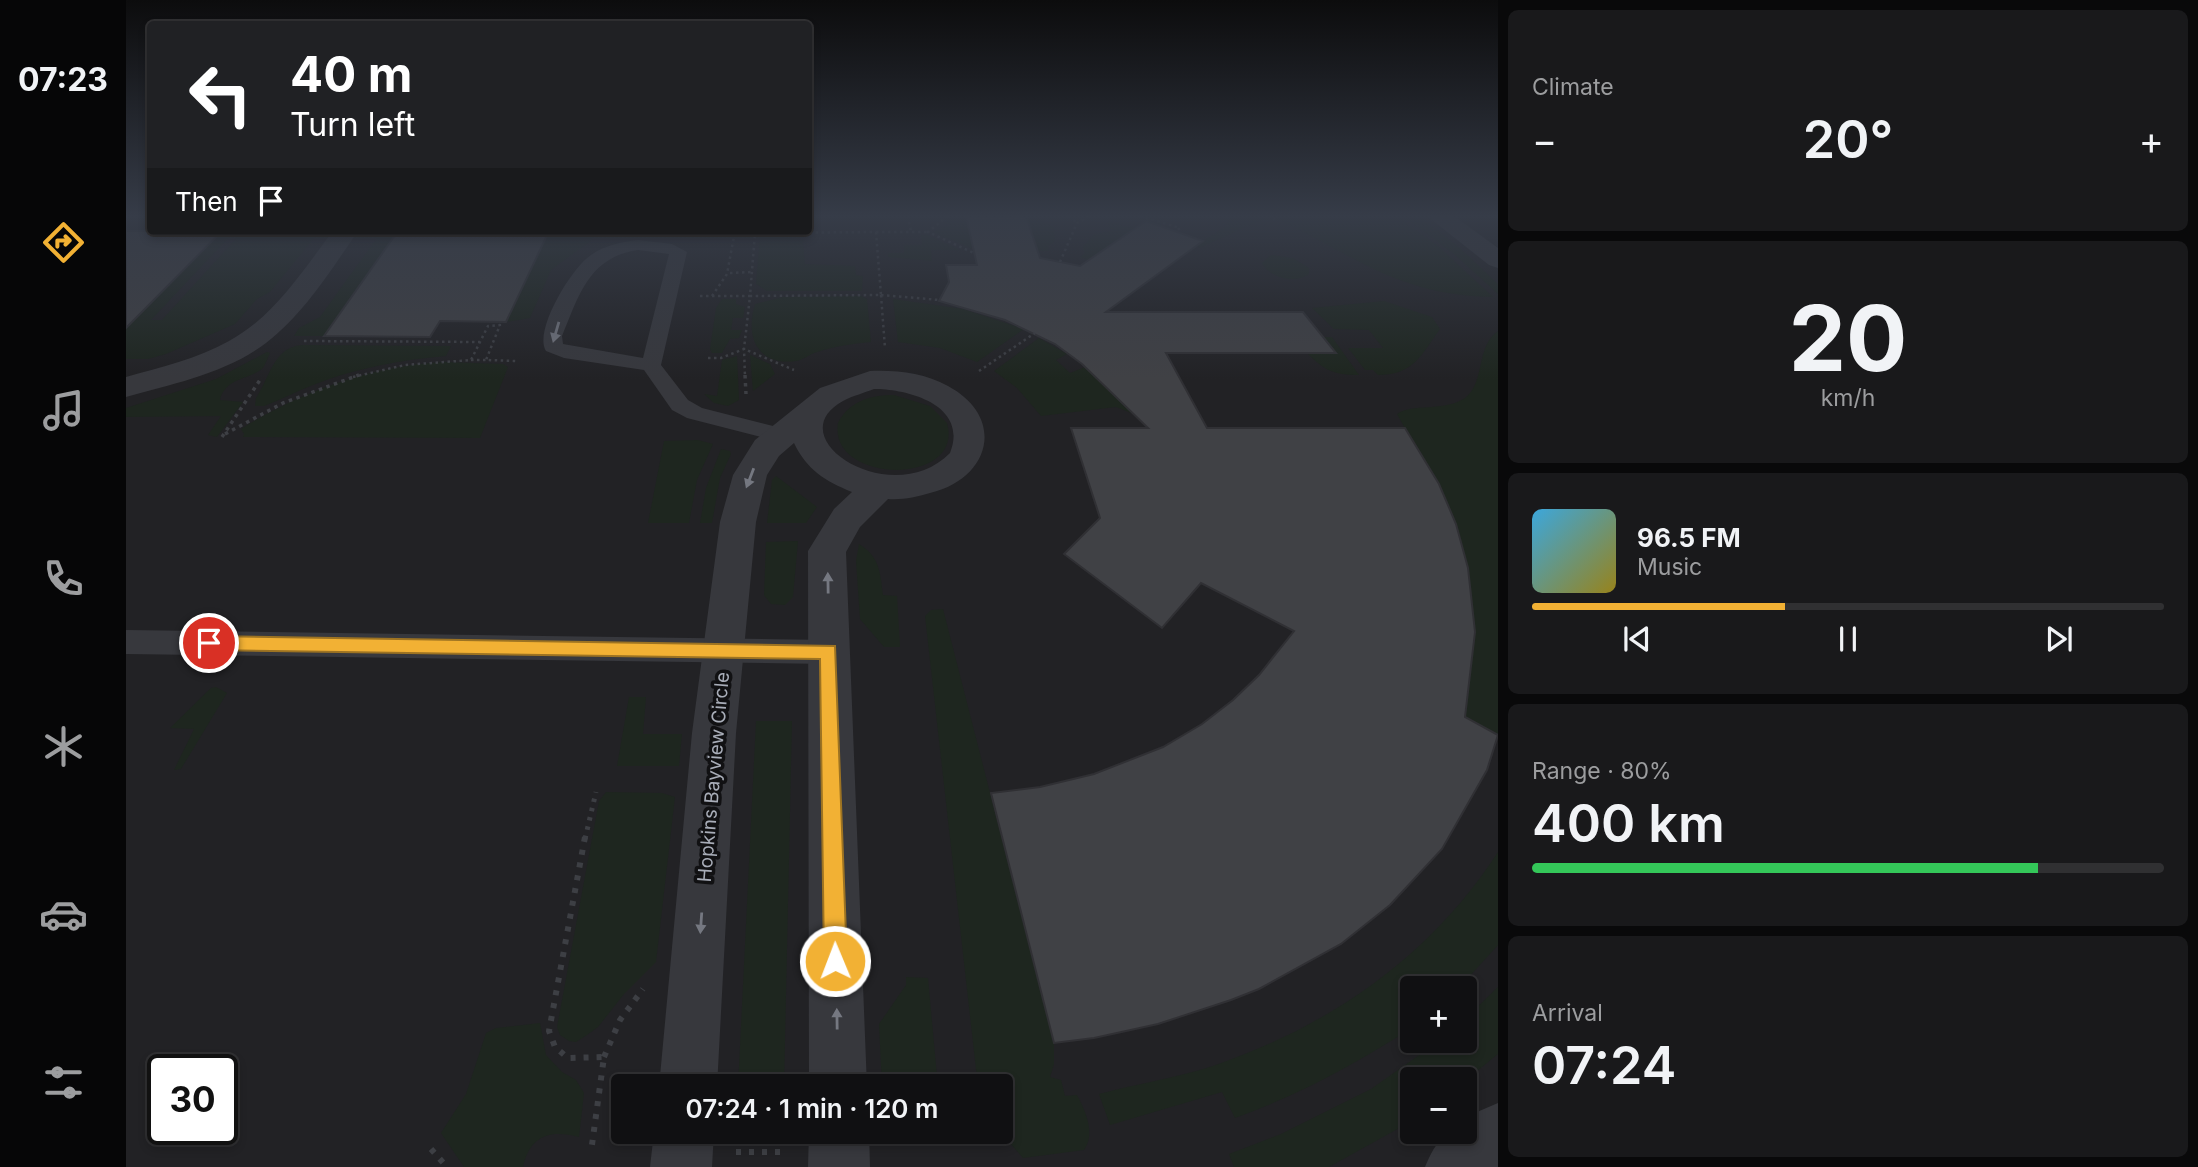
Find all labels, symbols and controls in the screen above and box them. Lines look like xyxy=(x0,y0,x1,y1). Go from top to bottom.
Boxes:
text: 40 m xyxy=(290,45,413,104)
icon: left xyxy=(175,49,266,140)
text: 07:23 xyxy=(18,60,108,99)
text: Climate xyxy=(1532,73,1614,101)
text: Turn left xyxy=(290,105,415,144)
text: 20° xyxy=(1803,108,1893,171)
text: − xyxy=(1532,117,1557,163)
text: + xyxy=(2139,117,2164,163)
icon: arrive xyxy=(252,182,290,220)
text: Then xyxy=(175,186,238,217)
icon: directions xyxy=(39,218,88,267)
text: 20 xyxy=(1789,283,1907,393)
one-way arrow xyxy=(550,322,561,344)
text: km/h xyxy=(1821,384,1875,412)
icon: music xyxy=(39,386,88,435)
one-way arrow xyxy=(745,468,756,489)
text: 96.5 FM xyxy=(1637,522,1741,553)
text: Music xyxy=(1637,553,1702,581)
icon: phone xyxy=(39,554,88,603)
one-way arrow xyxy=(822,572,833,594)
pin xyxy=(179,613,239,673)
icon: previous xyxy=(1618,620,1656,658)
icon: pause xyxy=(1829,620,1867,658)
icon: next xyxy=(2040,620,2078,658)
icon: arrive xyxy=(190,624,228,662)
street label: Hopkins Bayview Circle xyxy=(693,671,734,883)
icon: climate xyxy=(39,722,88,771)
text: Range · 80% xyxy=(1532,757,1672,785)
text: 400 km xyxy=(1532,792,1725,855)
icon: car xyxy=(39,890,88,939)
one-way arrow xyxy=(695,912,706,934)
position arrow xyxy=(798,924,872,998)
map controls xyxy=(1400,976,1477,1144)
button: + xyxy=(1400,976,1477,1053)
text: Arrival xyxy=(1532,999,1603,1027)
one-way arrow xyxy=(831,1007,842,1029)
text: 07:24 xyxy=(1532,1034,1676,1097)
speed limit sign: 30 xyxy=(147,1054,238,1145)
icon: filters xyxy=(39,1058,88,1107)
button: − xyxy=(1400,1067,1477,1144)
text: 07:24 · 1 min · 120 m xyxy=(686,1093,938,1124)

